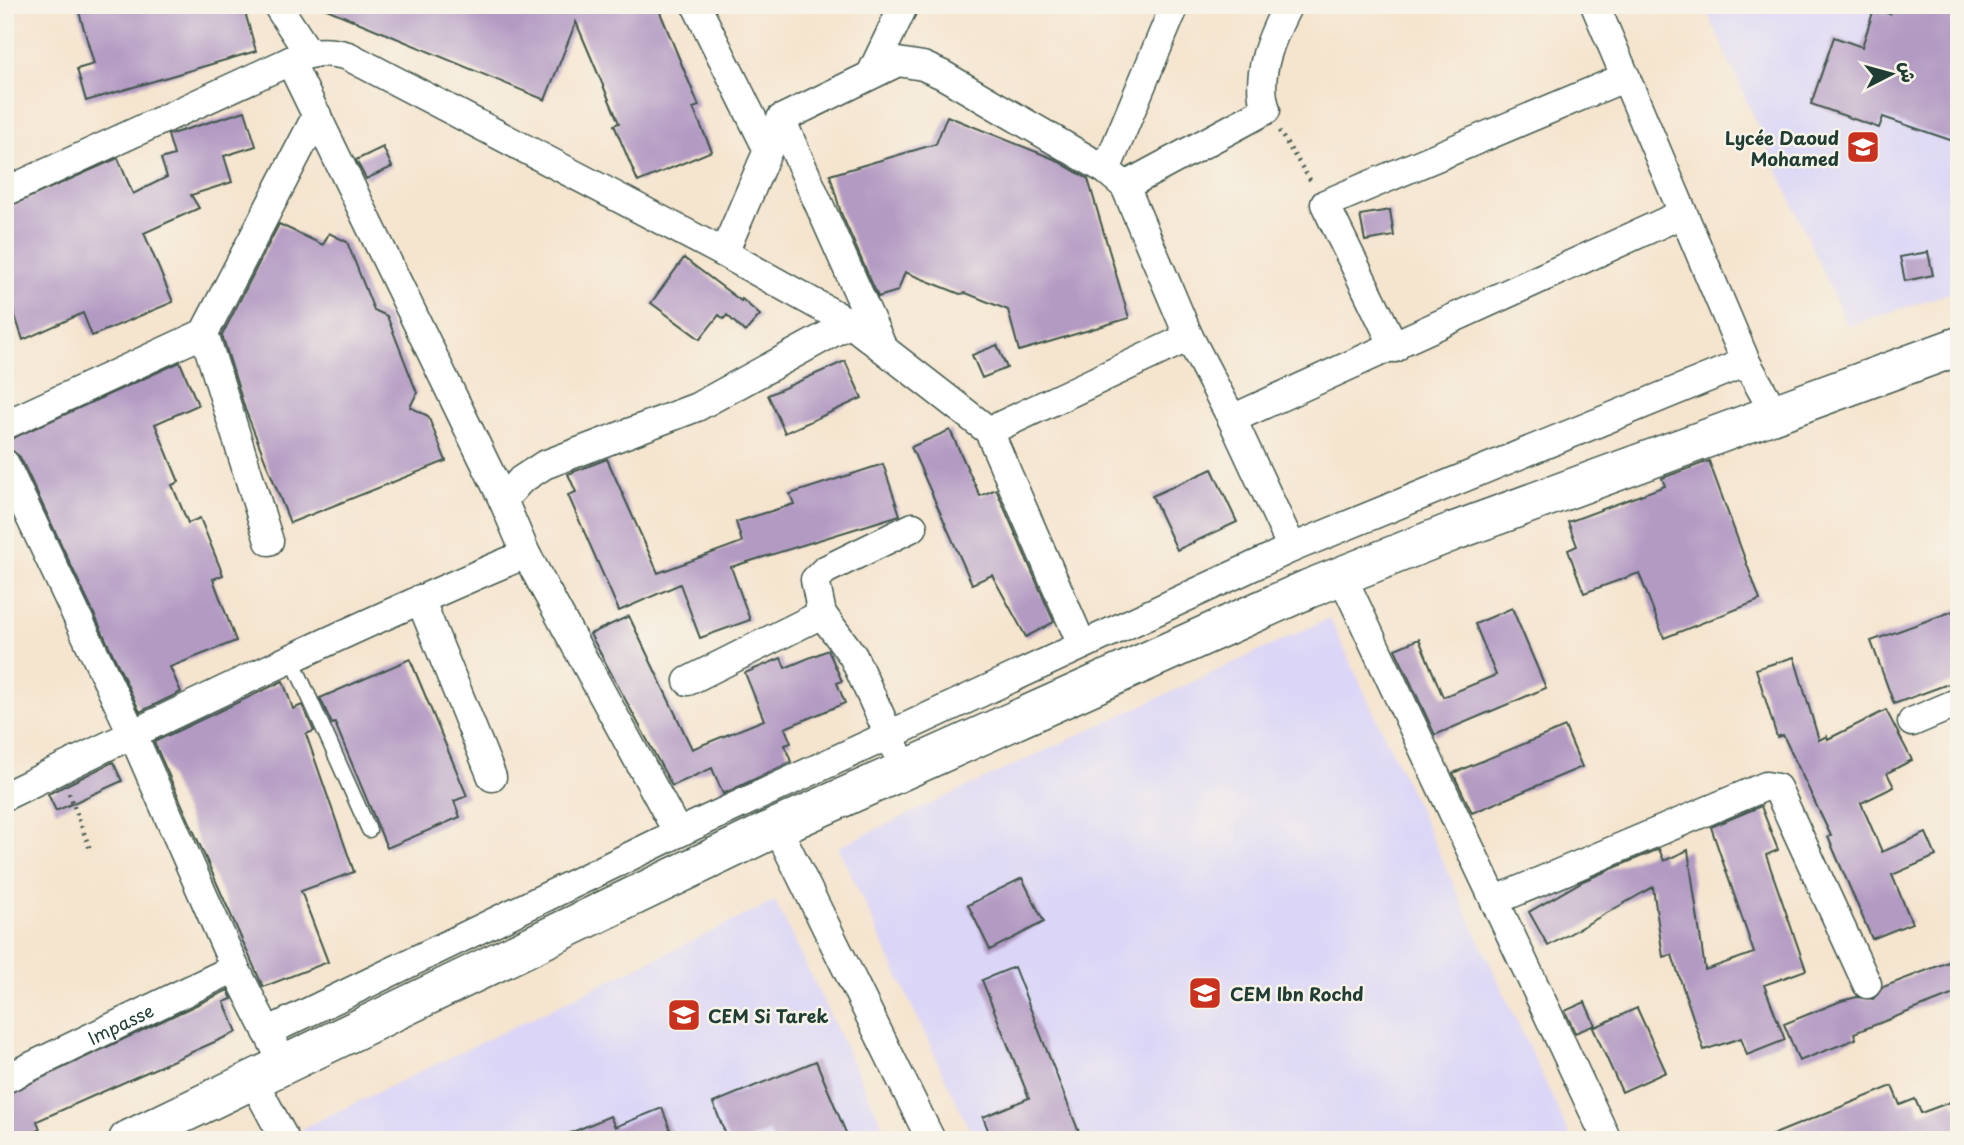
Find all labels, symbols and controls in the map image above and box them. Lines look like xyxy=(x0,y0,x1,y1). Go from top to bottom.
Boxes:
north arrow xyxy=(1856,38,1926,108)
text: ش xyxy=(1894,60,1924,84)
place label: Lycée Daoud Mohamed xyxy=(1725,124,1839,172)
school or university icon: Lycée Daoud Mohamed xyxy=(1844,128,1882,166)
school or university icon: CEM Ibn Rochd xyxy=(1186,974,1224,1012)
place label: CEM Ibn Rochd xyxy=(1230,980,1363,1007)
street label: Impasse xyxy=(83,996,158,1051)
school or university icon: CEM Si Tarek xyxy=(665,996,703,1034)
place label: CEM Si Tarek xyxy=(708,1002,829,1029)

